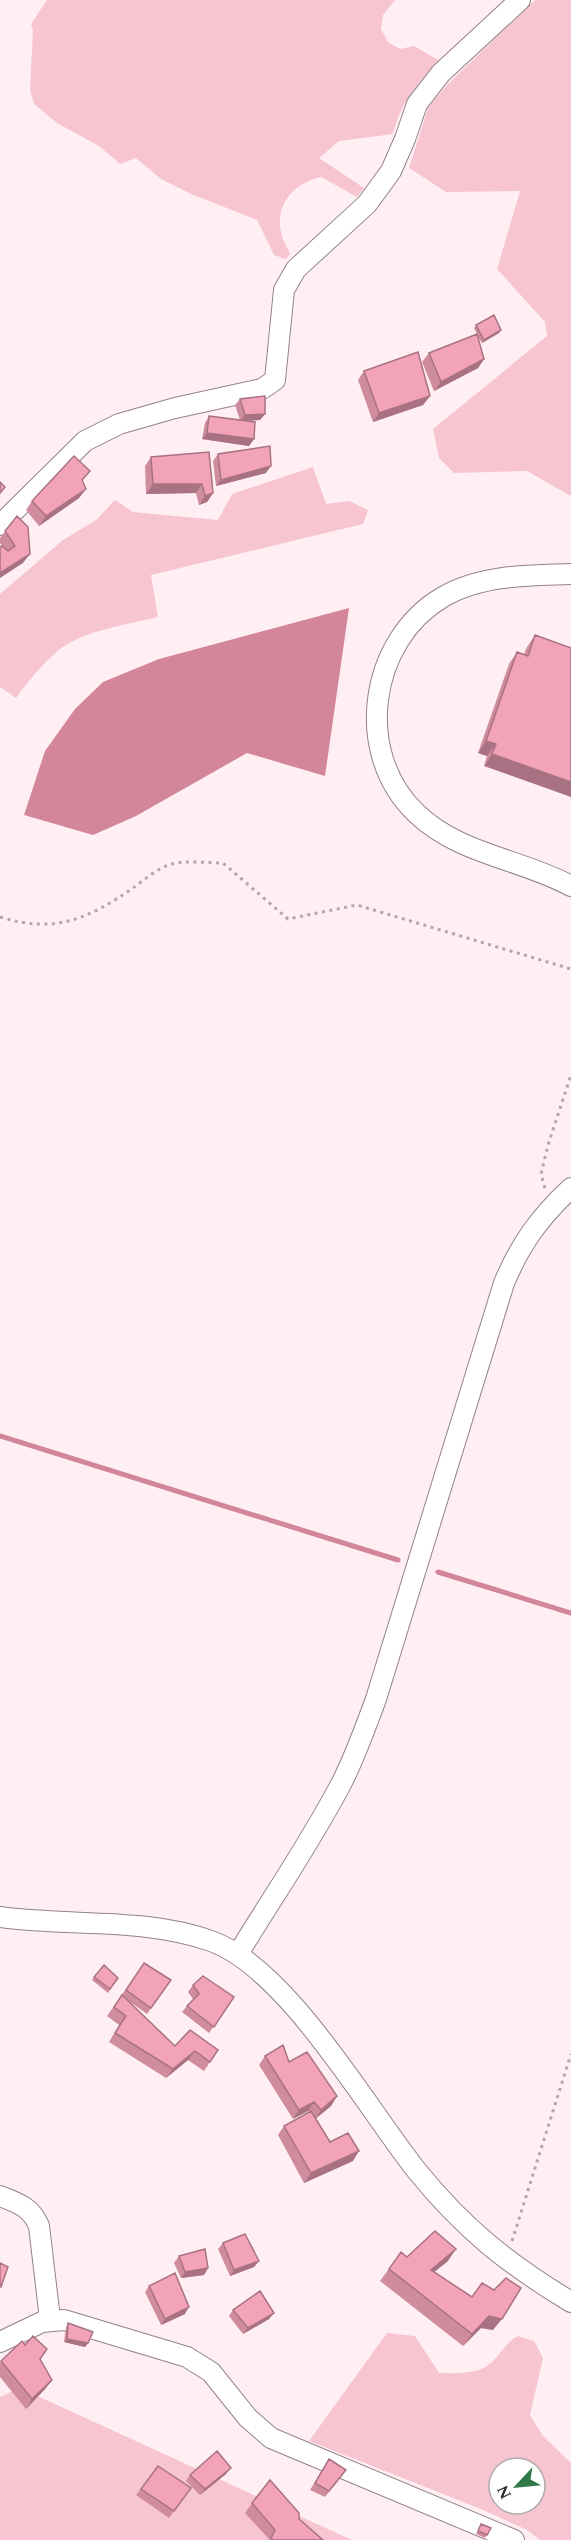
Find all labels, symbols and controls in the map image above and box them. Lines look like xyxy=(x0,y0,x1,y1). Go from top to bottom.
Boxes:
north arrow xyxy=(487,2456,547,2516)
text: N xyxy=(491,2481,518,2503)

